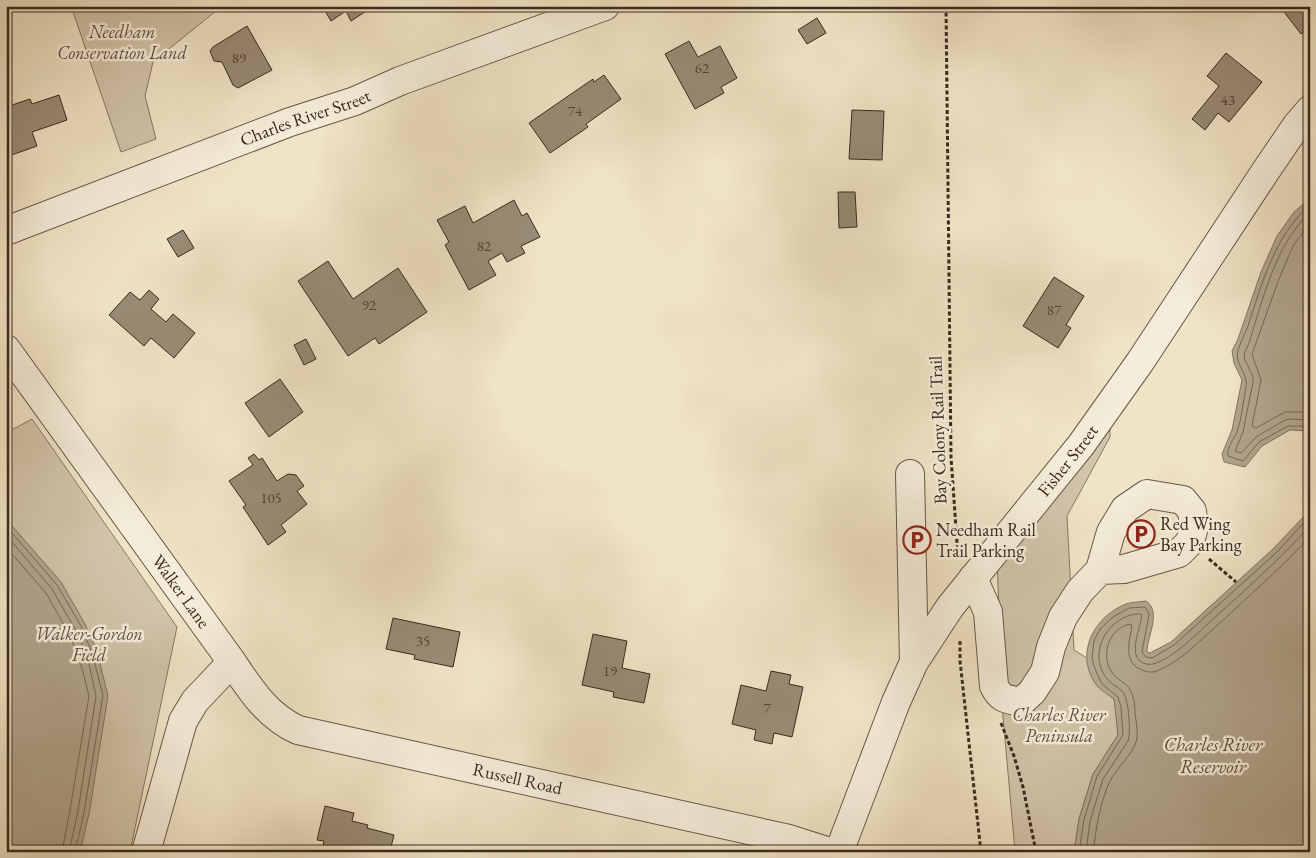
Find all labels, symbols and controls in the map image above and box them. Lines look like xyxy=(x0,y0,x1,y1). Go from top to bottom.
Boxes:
park label: Needham Conservation Land xyxy=(57,20,188,64)
house number: 89 xyxy=(232,48,246,67)
house number: 62 xyxy=(695,58,710,77)
street label: Charles River Street xyxy=(237,83,374,151)
house number: 43 xyxy=(1221,90,1235,109)
house number: 74 xyxy=(568,101,583,120)
house number: 82 xyxy=(477,236,492,255)
house number: 92 xyxy=(362,295,377,314)
house number: 87 xyxy=(1047,300,1062,319)
street label: Bay Colony Rail Trail xyxy=(923,355,952,505)
street label: Fisher Street xyxy=(1032,420,1103,501)
house number: 105 xyxy=(260,488,282,507)
place label: Red Wing Bay Parking xyxy=(1160,512,1242,556)
place label: Needham Rail Trail Parking xyxy=(936,518,1036,562)
parking icon: Red Wing Bay Parking xyxy=(1126,519,1156,549)
parking icon: Needham Rail Trail Parking xyxy=(902,525,932,555)
street label: Walker Lane xyxy=(147,550,216,633)
park label: Walker-Gordon Field xyxy=(35,622,143,666)
house number: 35 xyxy=(416,631,430,650)
house number: 19 xyxy=(603,661,617,680)
house number: 7 xyxy=(763,698,771,717)
park label: Charles River Peninsula xyxy=(1012,703,1107,747)
water label: Charles River Reservoir xyxy=(1164,732,1263,779)
street label: Russell Road xyxy=(471,757,565,800)

